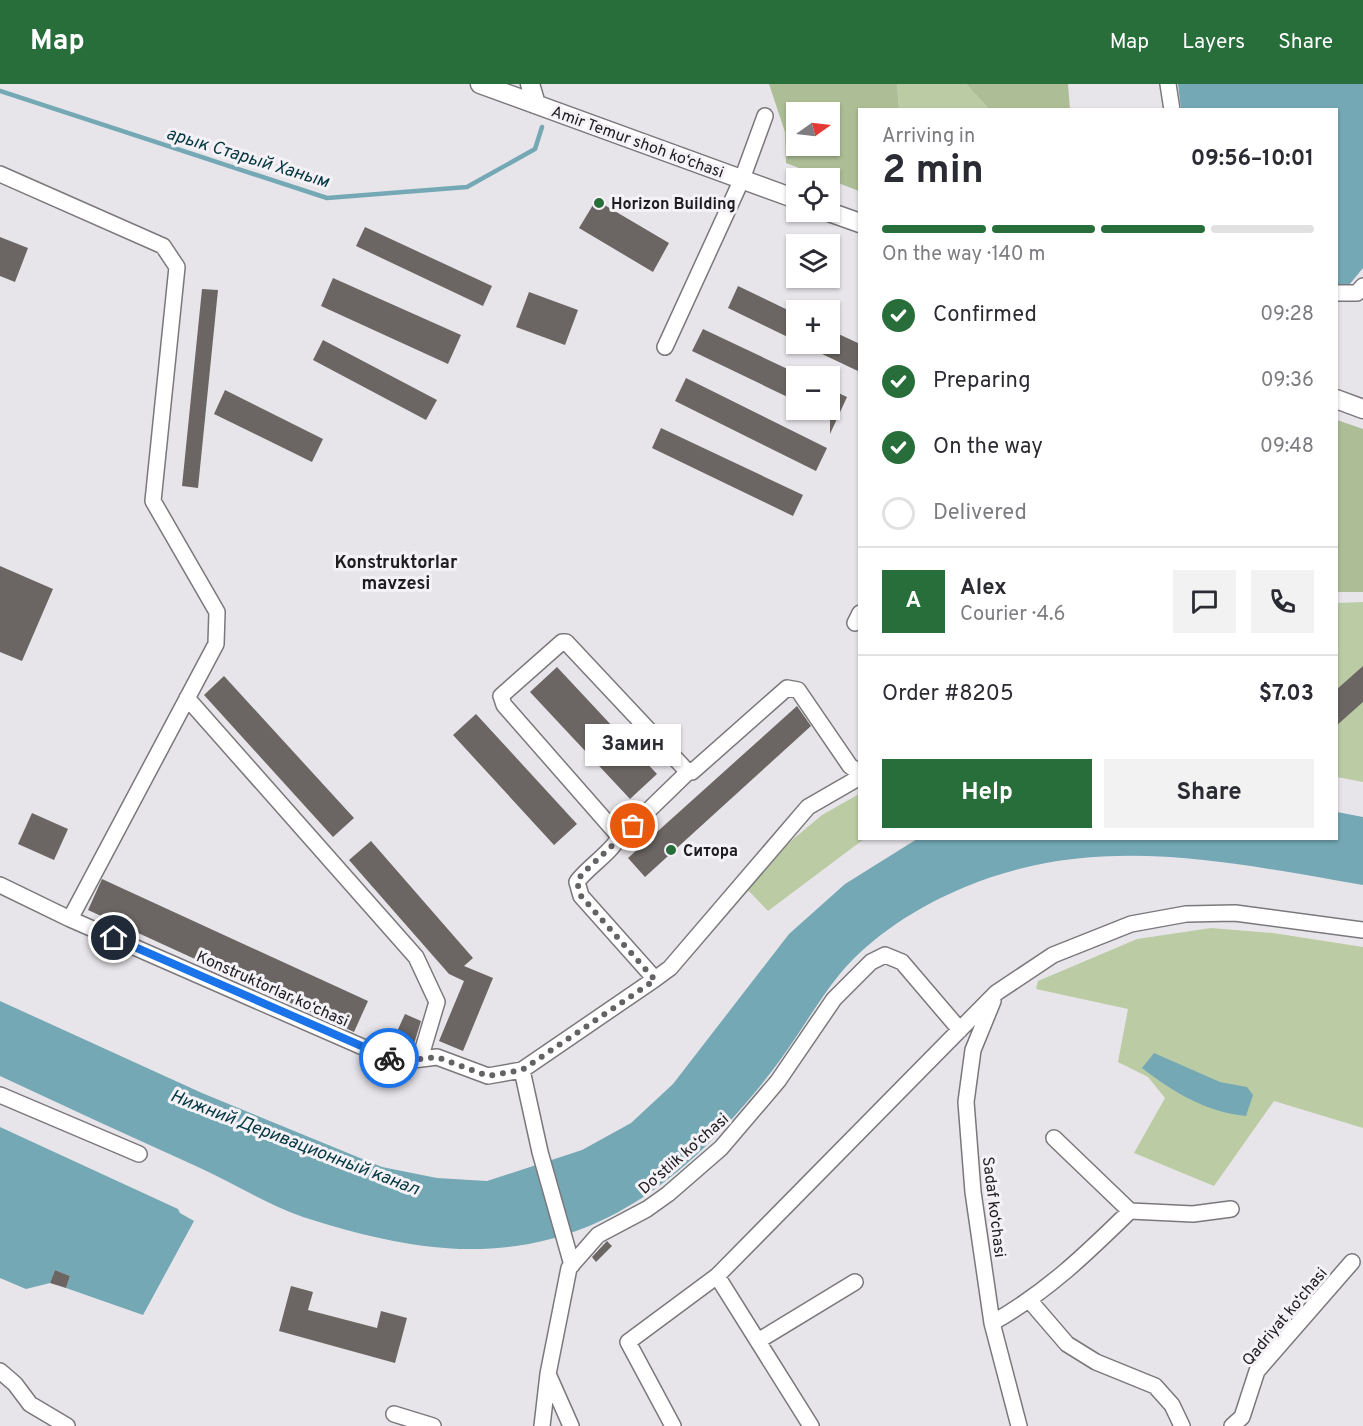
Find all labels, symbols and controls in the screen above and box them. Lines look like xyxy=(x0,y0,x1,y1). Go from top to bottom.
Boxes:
text: Map xyxy=(30,24,85,60)
text: Map xyxy=(1110,29,1149,56)
text: Layers xyxy=(1182,29,1245,56)
text: Share xyxy=(1278,29,1333,56)
street label: Amir Temur shoh ko‘chasi xyxy=(548,102,726,183)
north arrow xyxy=(786,102,840,156)
map controls xyxy=(786,102,840,420)
water label: арык Старый Ханым xyxy=(163,123,333,194)
text: Arriving in xyxy=(882,124,975,150)
text: 09:56–10:01 xyxy=(1191,146,1314,173)
text: 2 min xyxy=(882,148,984,197)
button: locate xyxy=(786,168,840,222)
place label: Horizon Building xyxy=(611,195,736,215)
marker: Horizon Building xyxy=(592,196,606,210)
button: layers xyxy=(786,234,840,288)
text: On the way · 140 m xyxy=(882,242,1045,268)
icon: check xyxy=(882,299,915,332)
button: + xyxy=(786,300,840,354)
text: Confirmed xyxy=(933,302,1037,329)
text: 09:28 xyxy=(1260,302,1314,328)
icon: check xyxy=(882,365,915,398)
button: − xyxy=(786,366,840,420)
text: Preparing xyxy=(933,368,1031,395)
text: 09:36 xyxy=(1261,368,1314,394)
icon: check xyxy=(882,431,915,464)
text: On the way xyxy=(933,434,1043,461)
text: 09:48 xyxy=(1260,434,1314,460)
text: Delivered xyxy=(933,500,1027,527)
district label: Konstruktorlar mavzesi xyxy=(335,552,458,596)
button: chat xyxy=(1173,570,1236,633)
button: phone xyxy=(1251,570,1314,633)
text: Alex xyxy=(960,575,1007,602)
text: A xyxy=(906,588,921,615)
text: Courier · 4.6 xyxy=(960,602,1065,628)
text: Order #8205 xyxy=(882,681,1014,708)
text: $7.03 xyxy=(1259,681,1314,708)
callout: Замин xyxy=(585,724,681,766)
text: Замин xyxy=(602,732,664,758)
button: Help xyxy=(882,759,1092,828)
button: Share xyxy=(1104,759,1314,828)
pin xyxy=(607,800,658,851)
icon: bag xyxy=(616,809,649,842)
place label: Ситора xyxy=(683,842,738,862)
marker: Ситора xyxy=(664,843,678,857)
pin xyxy=(88,912,139,963)
icon: home xyxy=(97,921,130,954)
street label: Konstruktorlar ko‘chasi xyxy=(193,947,351,1032)
courier xyxy=(359,1028,419,1088)
icon: bike xyxy=(373,1042,406,1075)
water label: Нижний Деривационный канал xyxy=(167,1085,423,1202)
street label: Do‘stlik ko‘chasi xyxy=(635,1110,734,1199)
street label: Sadaf ko‘chasi xyxy=(977,1156,1009,1259)
street label: Qadriyat ko‘chasi xyxy=(1239,1264,1332,1371)

